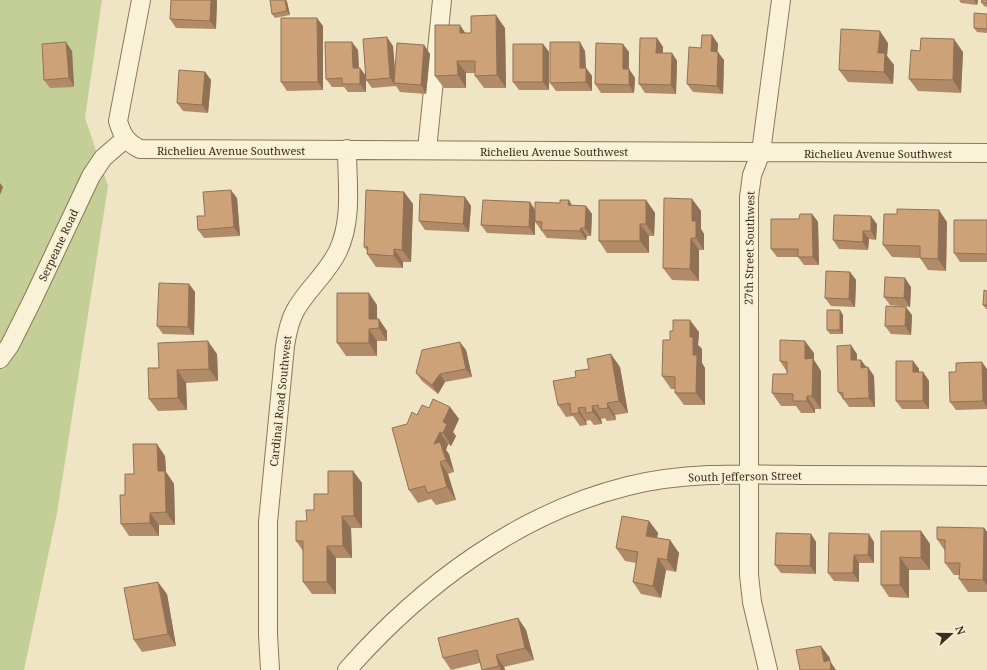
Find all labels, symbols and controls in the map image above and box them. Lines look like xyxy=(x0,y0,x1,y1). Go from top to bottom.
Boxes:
street label: Richelieu Avenue Southwest xyxy=(157,143,305,158)
street label: Richelieu Avenue Southwest xyxy=(480,144,628,159)
street label: Richelieu Avenue Southwest xyxy=(804,146,952,161)
street label: 27th Street Southwest xyxy=(741,191,757,305)
street label: Serpeane Road xyxy=(35,206,81,284)
street label: Cardinal Road Southwest xyxy=(266,335,294,467)
street label: South Jefferson Street xyxy=(688,468,802,484)
north arrow xyxy=(931,614,971,654)
text: N xyxy=(952,624,969,637)

